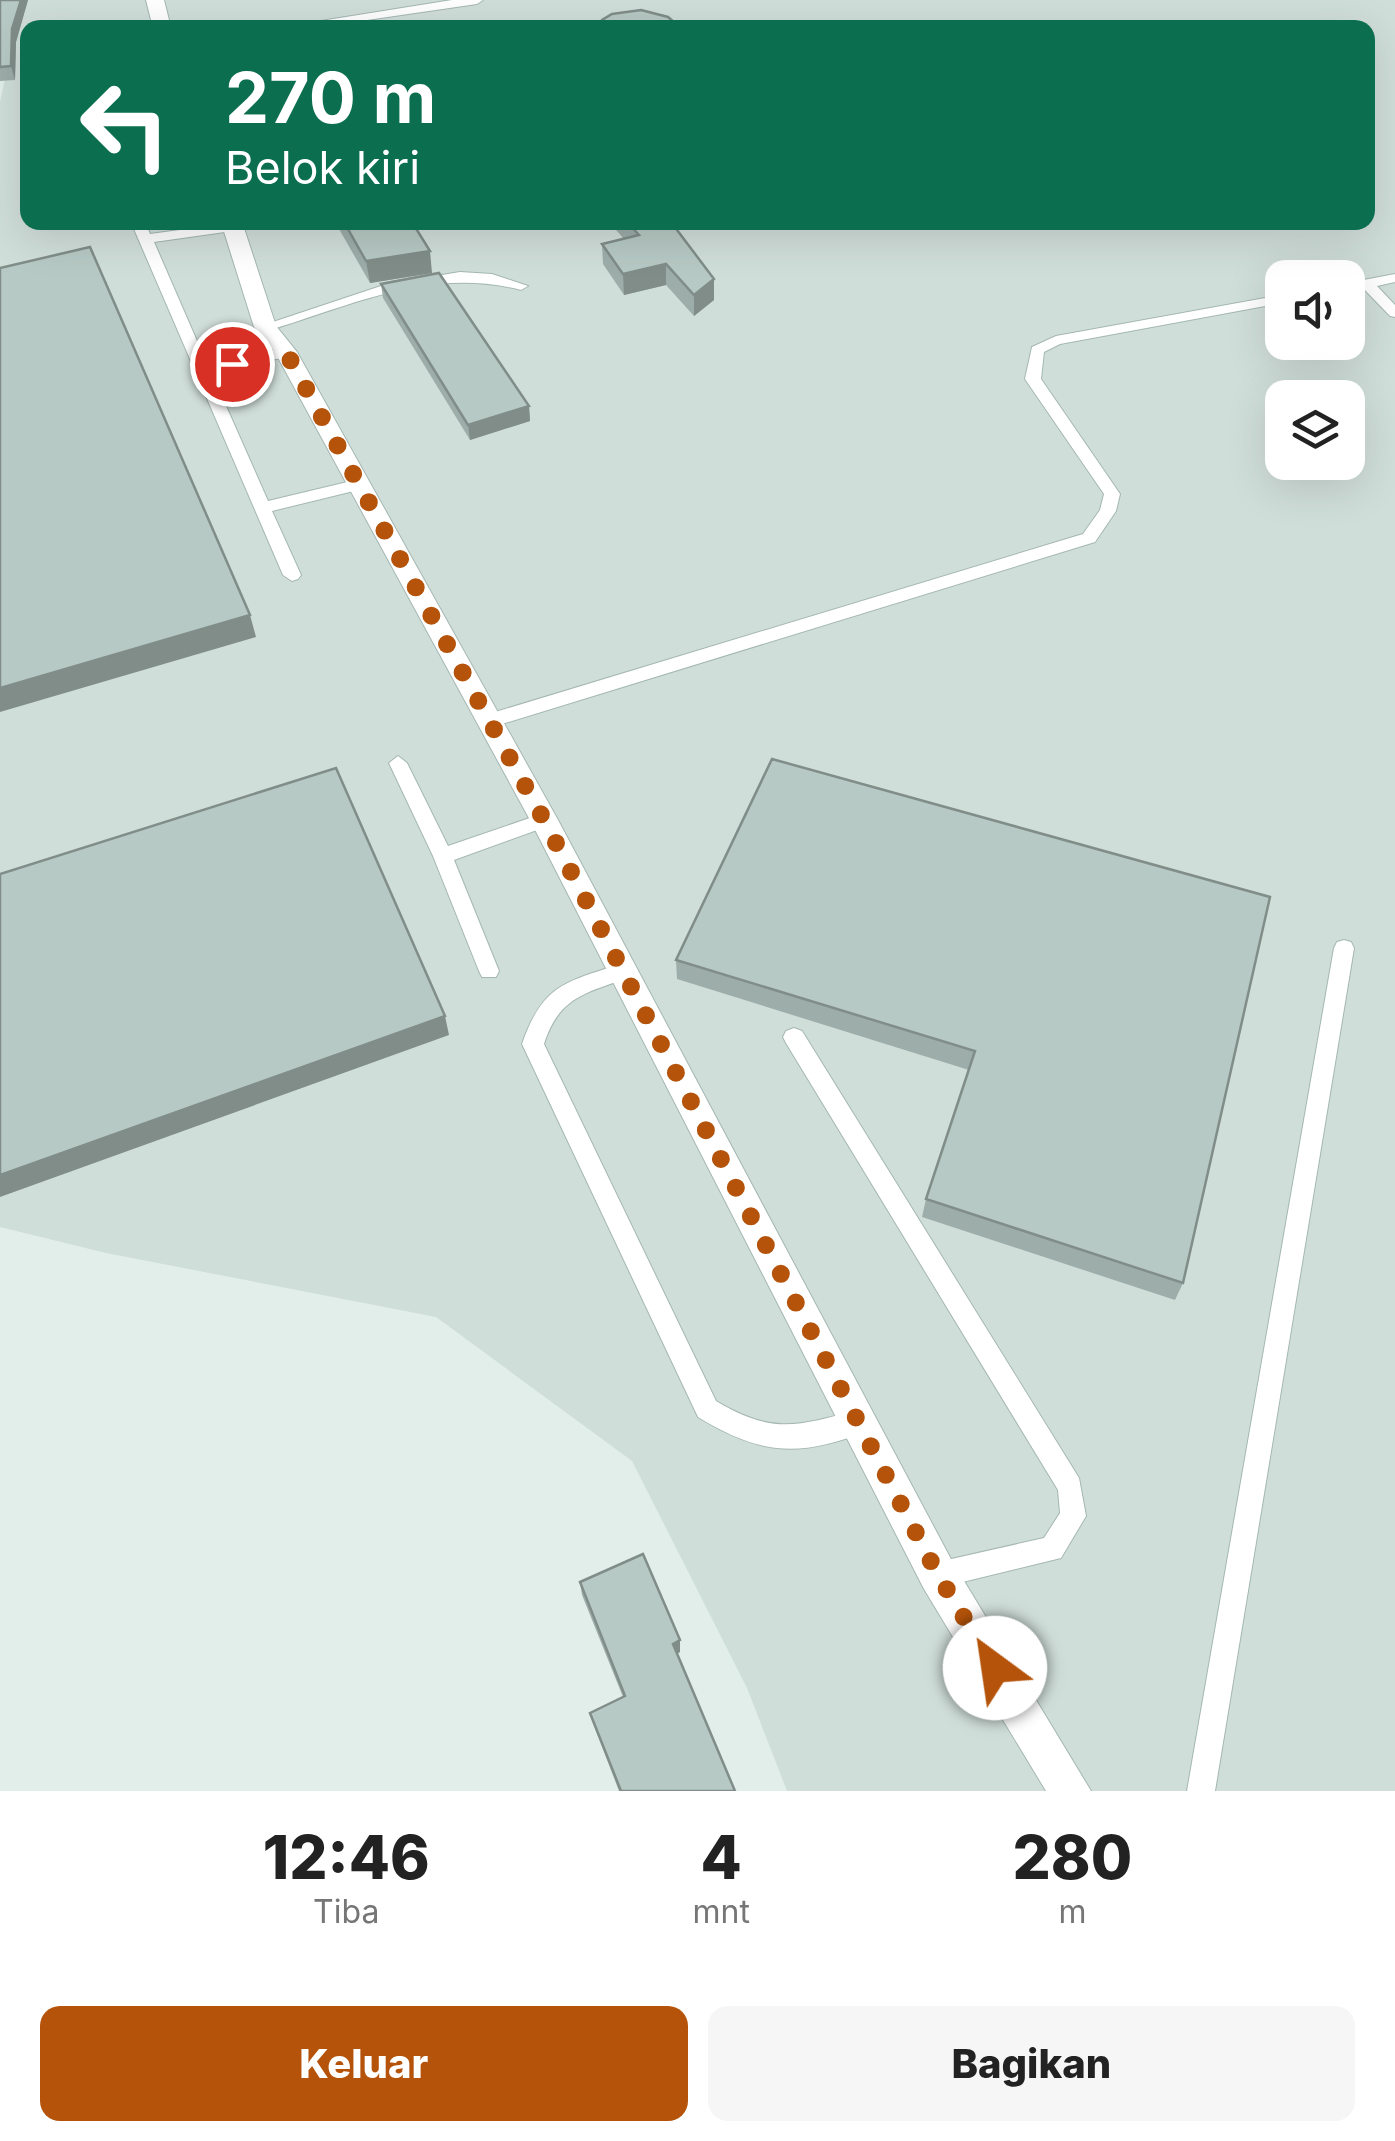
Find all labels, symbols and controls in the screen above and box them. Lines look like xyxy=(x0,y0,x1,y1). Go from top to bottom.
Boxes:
text: 270 m xyxy=(225,55,436,140)
icon: left xyxy=(60,60,190,190)
text: Belok kiri xyxy=(225,140,420,195)
map controls xyxy=(1265,260,1365,480)
button: sound xyxy=(1265,260,1365,360)
pin xyxy=(190,322,275,407)
icon: arrive xyxy=(205,337,260,392)
button: layers xyxy=(1265,380,1365,480)
position arrow xyxy=(943,1616,1047,1720)
text: 12:46 xyxy=(263,1821,430,1893)
text: 4 xyxy=(700,1821,742,1893)
text: 280 xyxy=(1013,1821,1132,1893)
text: Tiba xyxy=(313,1892,379,1931)
text: mnt xyxy=(692,1892,750,1931)
text: m xyxy=(1058,1892,1086,1931)
button: Keluar xyxy=(40,2006,688,2121)
button: Bagikan xyxy=(708,2006,1355,2121)

